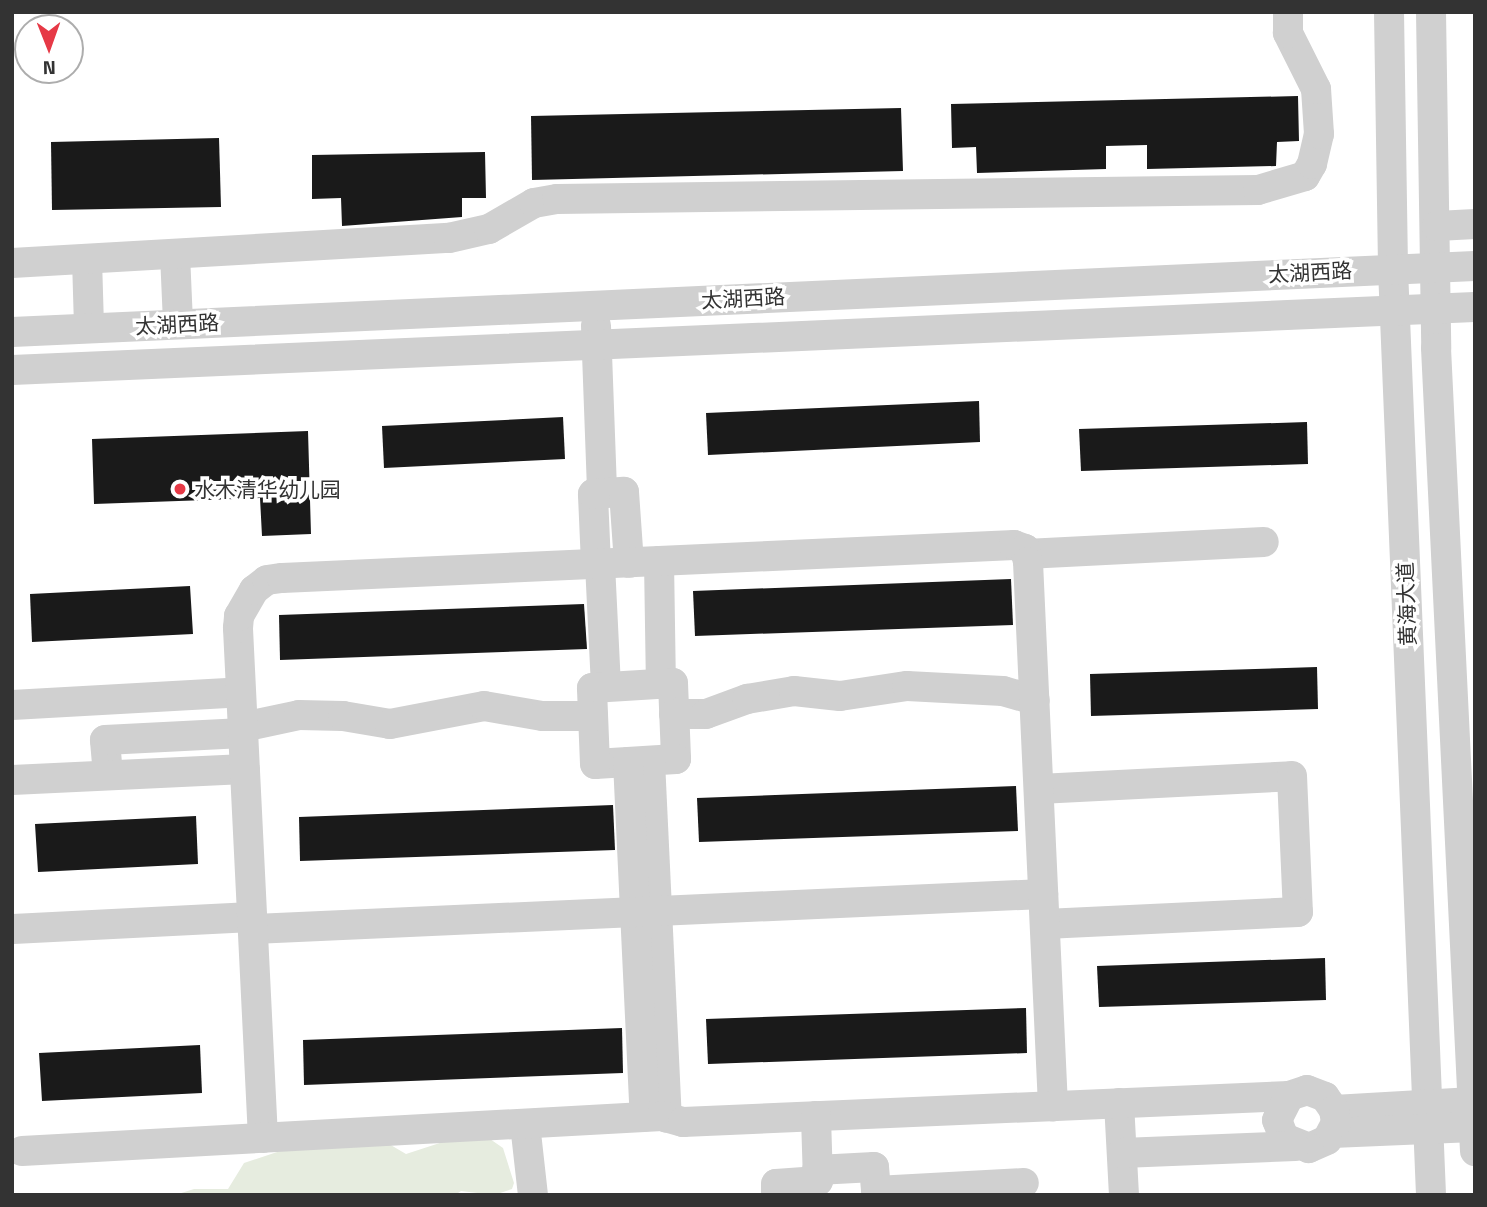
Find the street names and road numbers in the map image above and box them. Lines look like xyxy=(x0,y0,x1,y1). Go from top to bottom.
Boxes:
street label: 太湖西路 xyxy=(1267,257,1353,287)
street label: 太湖西路 xyxy=(700,283,786,313)
street label: 太湖西路 xyxy=(134,309,220,339)
street label: 黄海大道 xyxy=(1392,562,1420,646)

